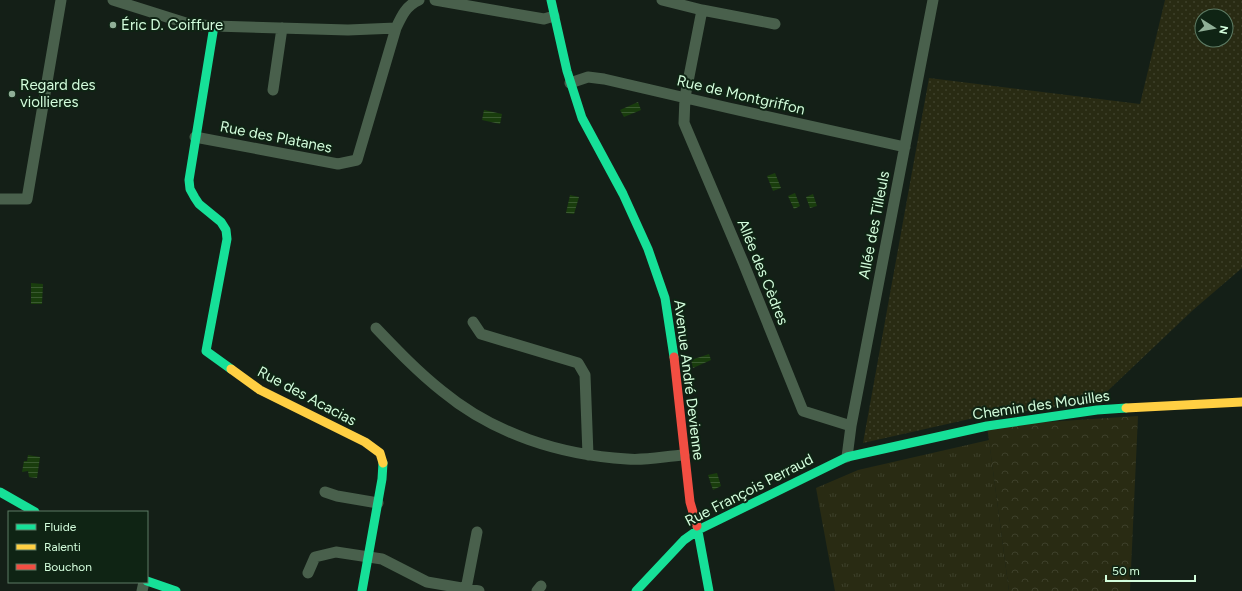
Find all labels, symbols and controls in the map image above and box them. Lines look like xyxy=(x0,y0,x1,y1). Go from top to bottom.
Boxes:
north arrow xyxy=(1194,8,1234,48)
place label: Éric D. Coiffure xyxy=(121,16,223,34)
marker: Éric D. Coiffure xyxy=(108,20,118,30)
text: N xyxy=(1216,24,1231,35)
street label: Rue de Montgriffon xyxy=(675,71,807,119)
place label: Regard des viollieres xyxy=(20,76,96,111)
marker: Regard des viollieres xyxy=(7,89,17,99)
street label: Rue des Platanes xyxy=(218,117,334,157)
street label: Allée des Tilleuls xyxy=(855,169,893,281)
street label: Allée des Cèdres xyxy=(734,216,792,328)
street label: Avenue André Devienne xyxy=(670,299,708,461)
street label: Rue des Acacias xyxy=(254,362,360,430)
street label: Chemin des Mouilles xyxy=(971,386,1111,424)
street label: Rue François Perraud xyxy=(682,450,816,530)
legend xyxy=(8,511,148,583)
text: Fluide xyxy=(44,520,77,534)
text: Ralenti xyxy=(44,540,81,554)
scale bar xyxy=(1106,557,1195,583)
text: Bouchon xyxy=(44,560,92,574)
text: 50 m xyxy=(1112,564,1140,578)

